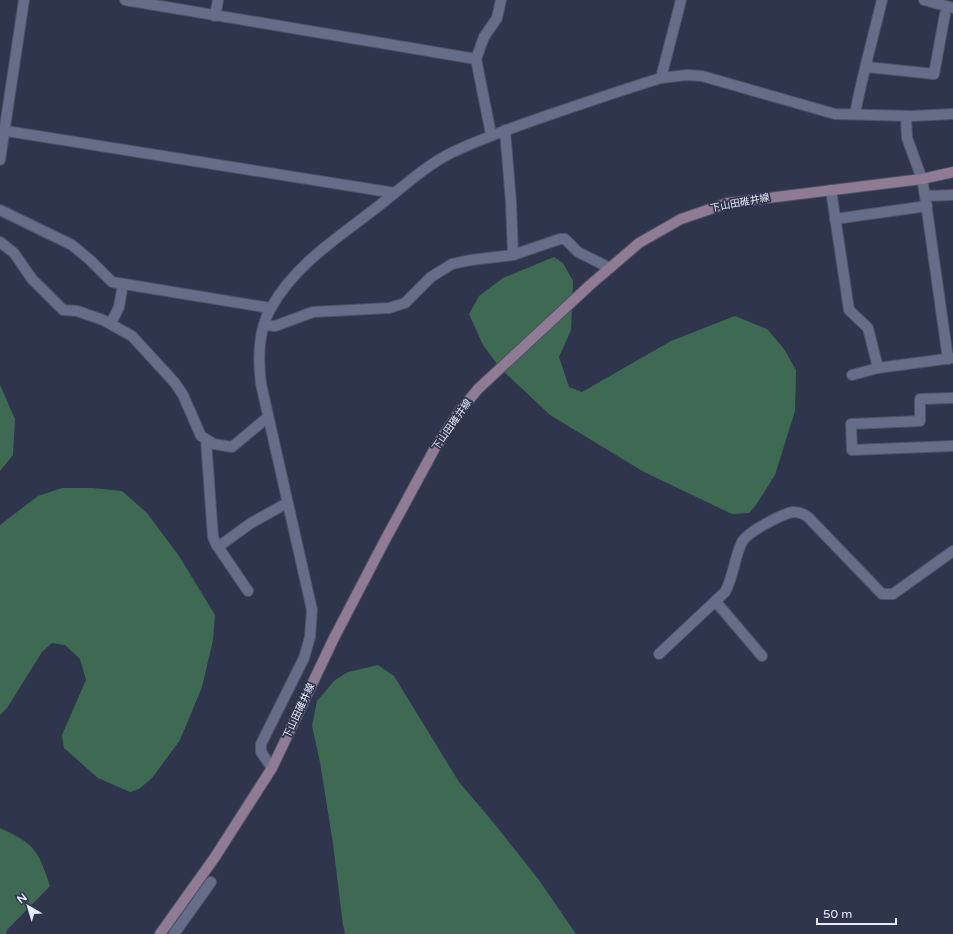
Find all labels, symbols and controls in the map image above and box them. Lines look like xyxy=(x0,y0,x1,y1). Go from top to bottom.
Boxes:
street label: 下山田碓井線 xyxy=(709,191,771,215)
street label: 下山田碓井線 xyxy=(430,397,474,453)
street label: 下山田碓井線 xyxy=(281,681,317,741)
north arrow xyxy=(8,886,48,926)
text: N xyxy=(15,891,30,906)
scale bar xyxy=(817,900,896,926)
text: 50 m xyxy=(823,907,852,921)

